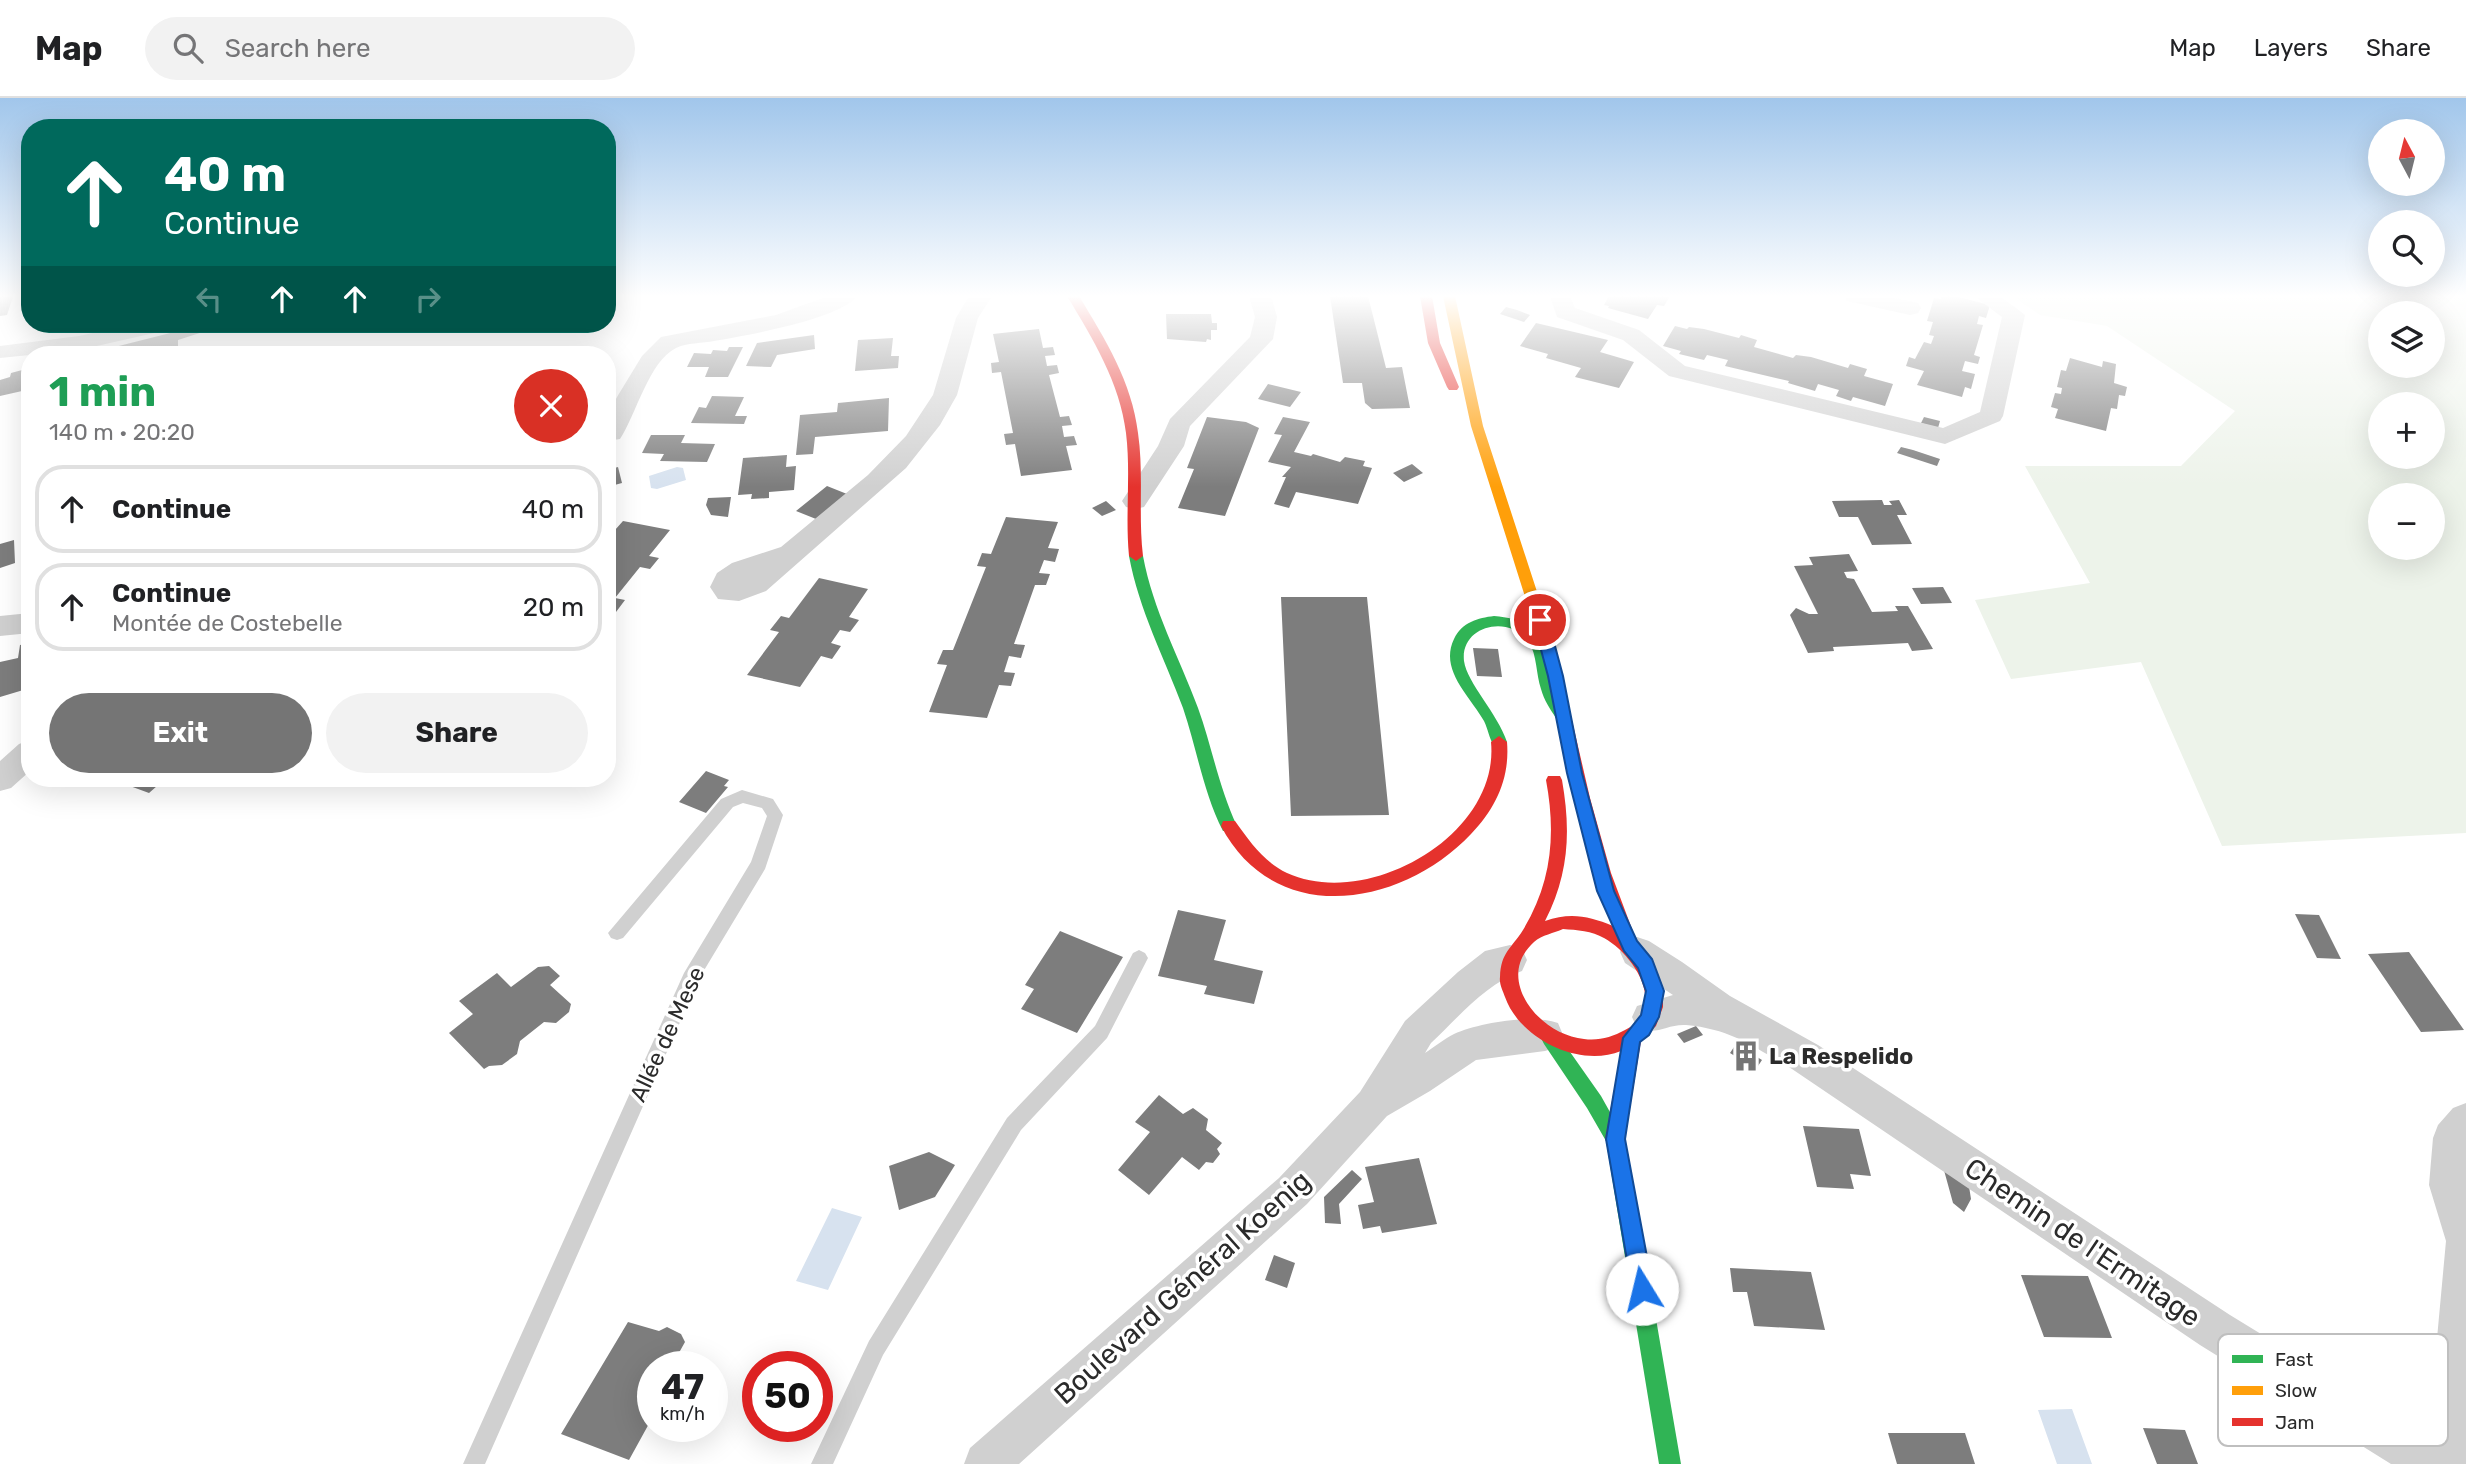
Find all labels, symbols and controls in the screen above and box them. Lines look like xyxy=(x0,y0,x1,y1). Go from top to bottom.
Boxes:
search box xyxy=(145,17,635,80)
text: Map xyxy=(35,29,103,68)
icon: search xyxy=(169,29,207,67)
text: Search here xyxy=(225,33,370,64)
text: Map xyxy=(2169,34,2216,62)
text: Layers xyxy=(2254,34,2328,62)
text: Share xyxy=(2366,34,2431,62)
north arrow xyxy=(2368,119,2445,196)
map controls xyxy=(2368,119,2445,560)
text: 40 m xyxy=(164,145,286,203)
icon: ahead xyxy=(49,147,140,238)
text: Continue xyxy=(164,204,300,242)
button: search xyxy=(2368,210,2445,287)
icon: left xyxy=(190,280,228,318)
icon: ahead xyxy=(263,280,301,318)
icon: ahead xyxy=(336,280,374,318)
icon: right xyxy=(409,280,447,318)
button: layers xyxy=(2368,301,2445,378)
text: 1 min xyxy=(49,367,156,417)
button: close xyxy=(514,369,588,443)
button: + xyxy=(2368,392,2445,469)
text: 140 m · 20:20 xyxy=(49,418,195,446)
button: − xyxy=(2368,483,2445,560)
icon: ahead xyxy=(53,490,91,528)
text: Continue xyxy=(112,494,231,525)
text: 40 m xyxy=(522,494,584,525)
text: Continue xyxy=(112,578,231,609)
icon: ahead xyxy=(53,588,91,626)
pin xyxy=(1510,590,1570,650)
text: 20 m xyxy=(523,592,584,623)
icon: arrive xyxy=(1521,601,1559,639)
text: Montée de Costebelle xyxy=(112,609,343,637)
button: Exit xyxy=(49,693,312,773)
button: Share xyxy=(326,693,588,773)
street label: Allée de Mese xyxy=(623,962,711,1106)
building icon: La Respelido xyxy=(1729,1039,1763,1073)
place label: La Respelido xyxy=(1769,1042,1913,1070)
street label: Chemin de l'Ermitage xyxy=(1959,1151,2207,1334)
street label: Boulevard Général Koenig xyxy=(1048,1164,1317,1411)
position arrow xyxy=(1605,1252,1679,1326)
legend xyxy=(2218,1334,2448,1446)
text: Fast xyxy=(2275,1348,2314,1371)
speed limit sign: 50 xyxy=(742,1351,833,1442)
text: 47 xyxy=(661,1366,704,1408)
text: Slow xyxy=(2275,1379,2317,1402)
text: km/h xyxy=(660,1403,705,1425)
text: Jam xyxy=(2275,1411,2314,1434)

